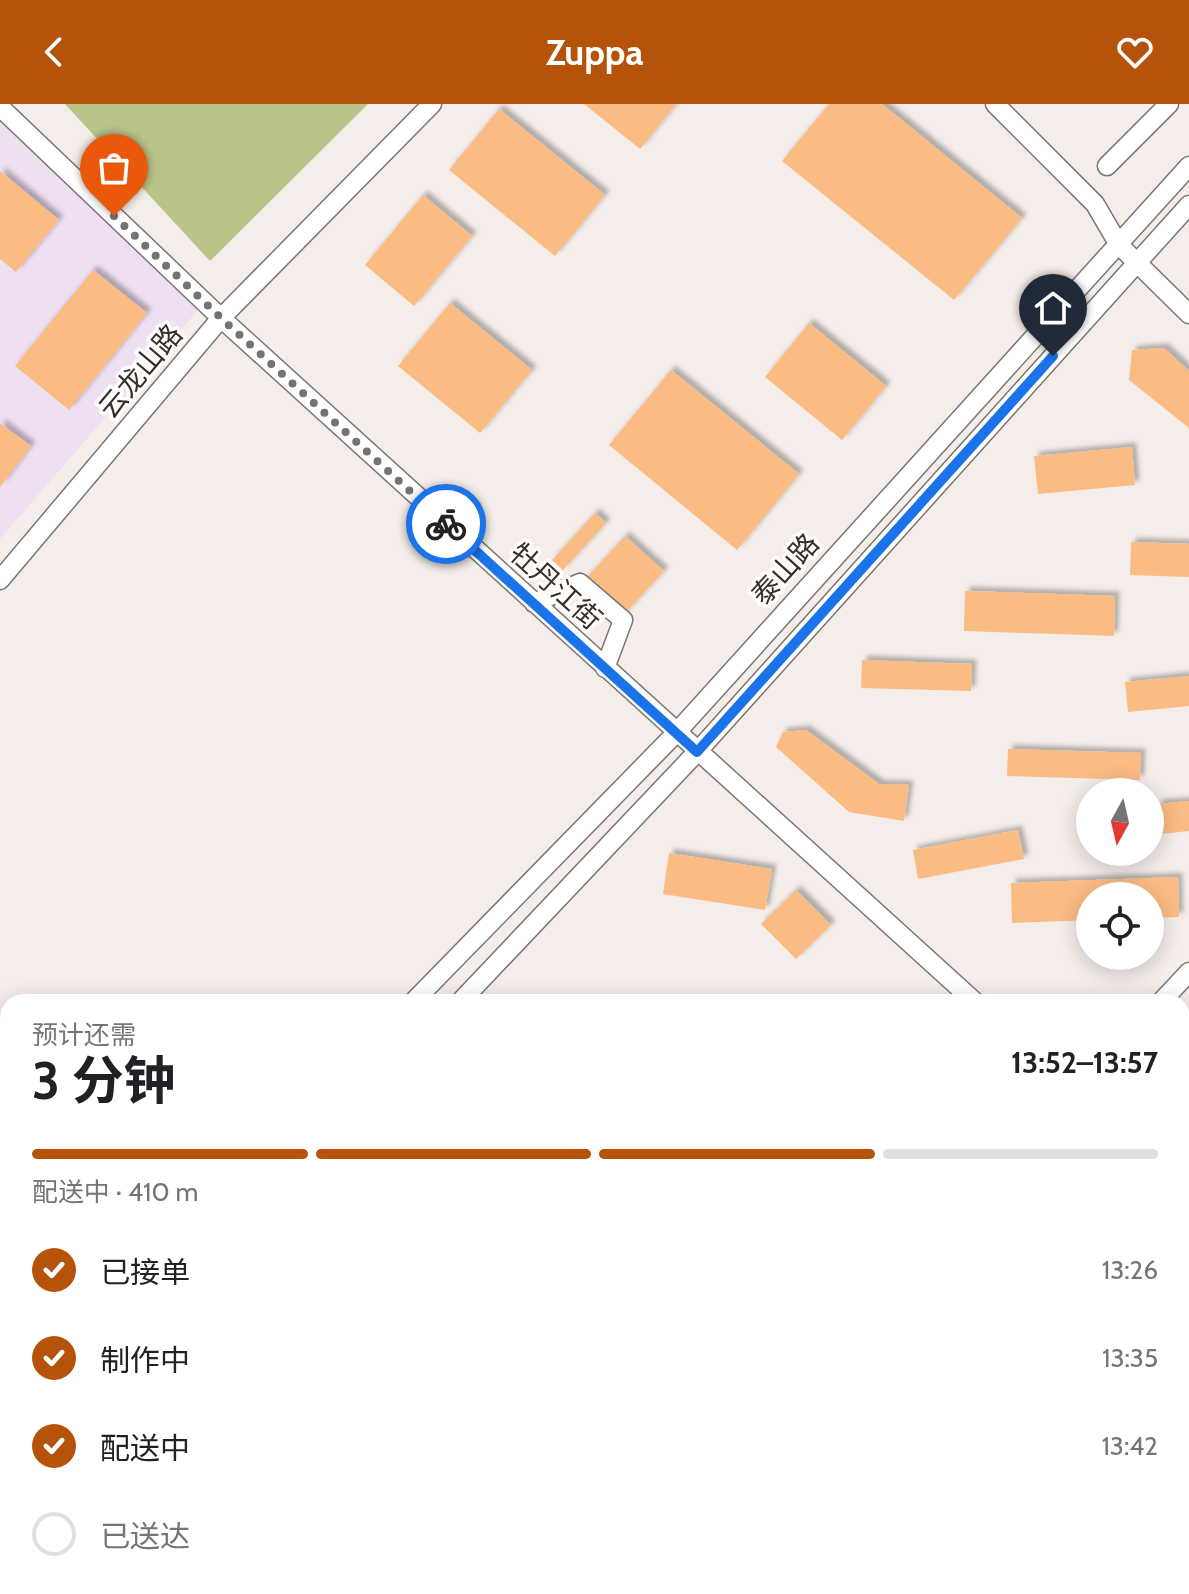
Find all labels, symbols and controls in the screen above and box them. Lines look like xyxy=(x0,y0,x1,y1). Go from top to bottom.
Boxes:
icon: back xyxy=(32,30,76,74)
text: Zuppa xyxy=(546,30,643,74)
icon: heart xyxy=(1113,30,1157,74)
pin xyxy=(80,134,148,216)
icon: bag xyxy=(92,146,136,190)
pin xyxy=(1019,274,1087,356)
icon: home xyxy=(1031,286,1075,330)
street label: 云龙山路 xyxy=(91,317,189,425)
courier xyxy=(406,484,486,564)
icon: bike xyxy=(424,502,468,546)
street label: 泰山路 xyxy=(744,526,826,612)
street label: 牡丹江街 xyxy=(503,536,609,636)
north arrow xyxy=(1076,778,1164,866)
map controls xyxy=(1076,778,1164,970)
button: locate xyxy=(1076,882,1164,970)
text: 预计还需 xyxy=(32,1019,136,1051)
text: 13:52–13:57 xyxy=(1011,1044,1158,1081)
text: 3 分钟 xyxy=(32,1049,176,1112)
text: 配送中 · 410 m xyxy=(32,1176,198,1208)
icon: check xyxy=(32,1248,76,1292)
text: 已接单 xyxy=(100,1254,190,1291)
text: 13:26 xyxy=(1102,1254,1158,1286)
icon: check xyxy=(32,1336,76,1380)
text: 制作中 xyxy=(100,1342,190,1379)
text: 13:35 xyxy=(1102,1342,1158,1374)
icon: check xyxy=(32,1424,76,1468)
text: 配送中 xyxy=(100,1430,190,1467)
text: 13:42 xyxy=(1101,1430,1158,1462)
text: 已送达 xyxy=(100,1518,190,1555)

